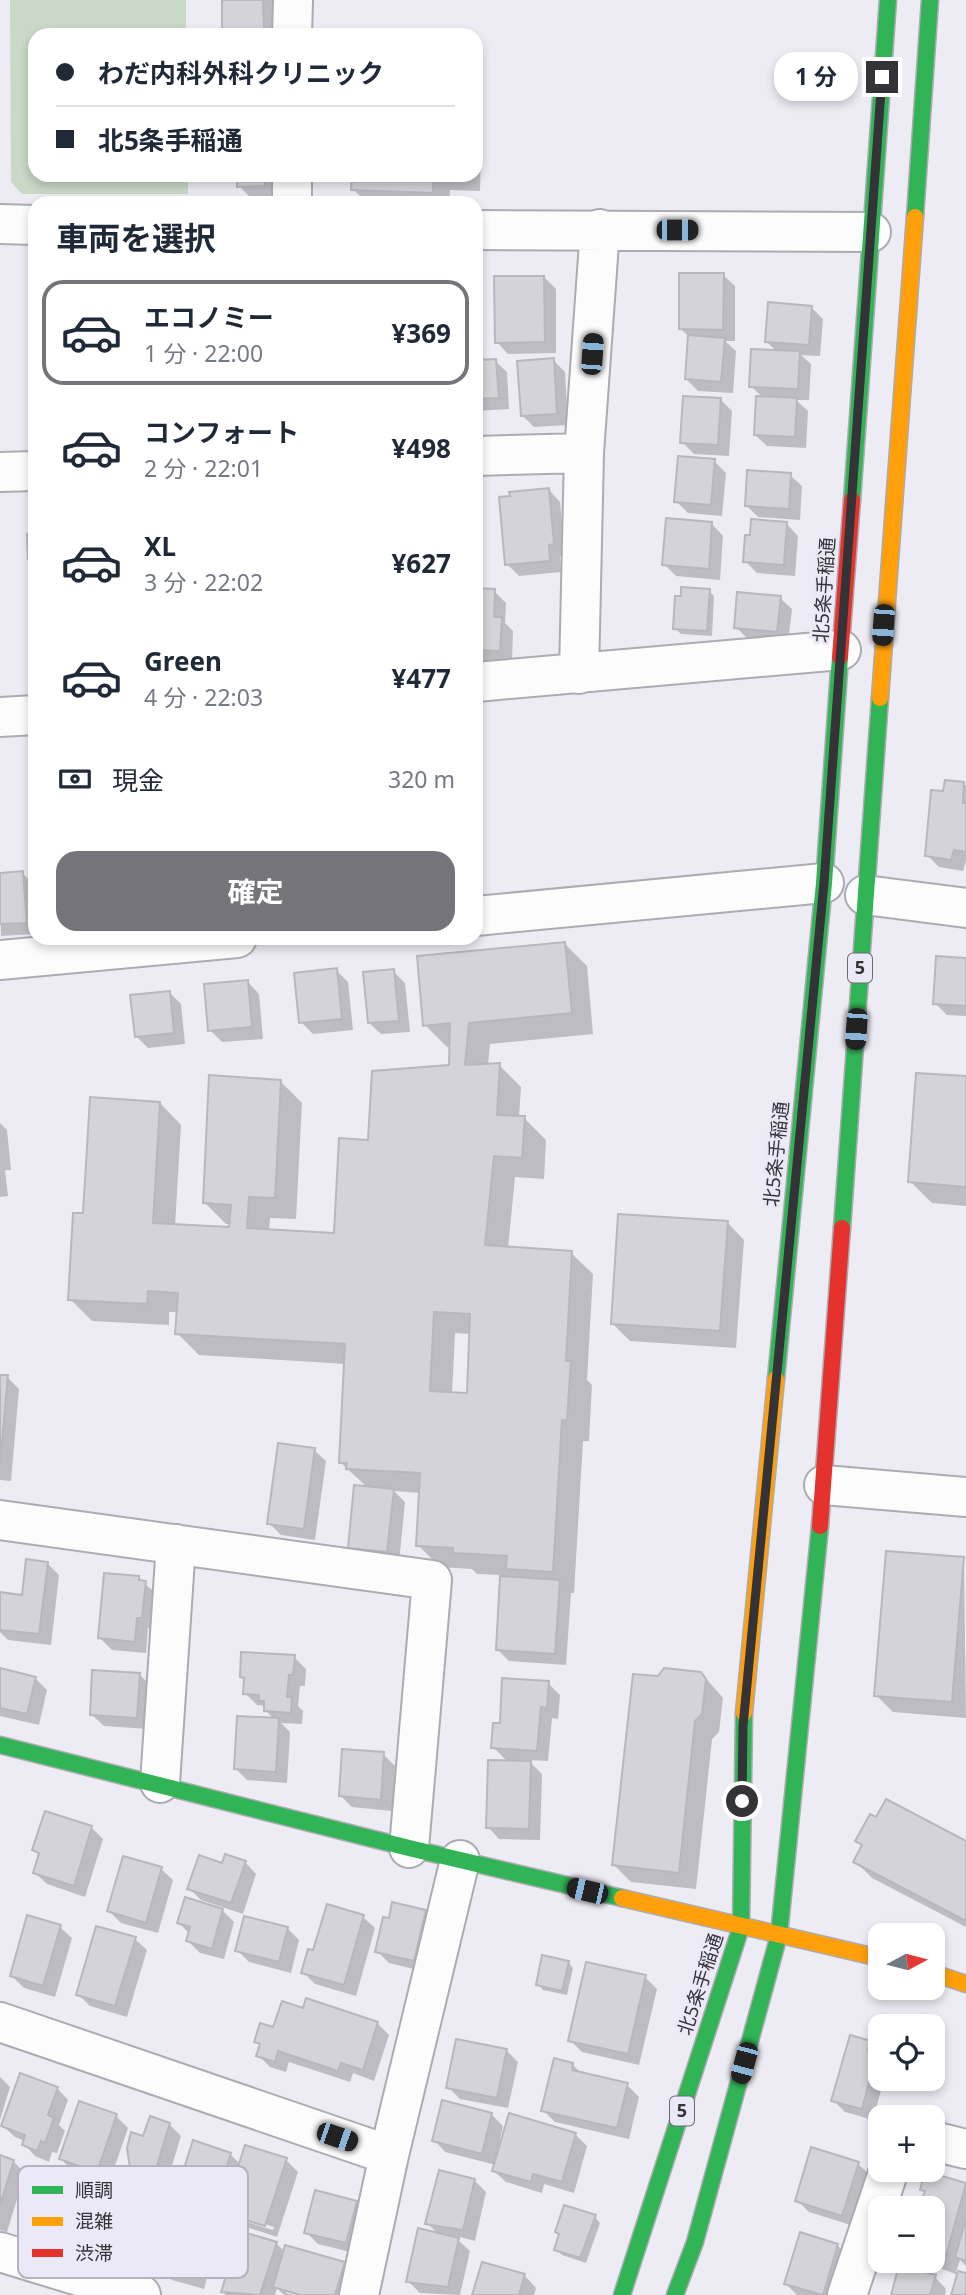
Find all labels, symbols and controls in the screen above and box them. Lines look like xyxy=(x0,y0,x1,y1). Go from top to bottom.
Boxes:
callout: 1 分 xyxy=(774,52,858,102)
text: わだ内科外科クリニック xyxy=(98,55,384,91)
text: 1 分 xyxy=(795,60,837,92)
route end xyxy=(866,61,898,93)
text: 北5条手稲通 xyxy=(98,122,243,158)
text: 車両を選択 xyxy=(56,216,216,259)
car xyxy=(657,220,699,241)
text: エコノミー xyxy=(144,299,274,335)
icon: car xyxy=(60,301,123,364)
text: ¥369 xyxy=(392,315,451,351)
car xyxy=(581,332,604,376)
text: 1 分 · 22:00 xyxy=(144,337,263,369)
text: コンフォート xyxy=(144,414,299,450)
icon: car xyxy=(60,416,123,479)
text: ¥498 xyxy=(392,430,451,466)
text: 2 分 · 22:01 xyxy=(144,452,263,484)
text: XL xyxy=(144,528,176,564)
icon: car xyxy=(60,531,123,594)
street label: 北5条手稲通 xyxy=(807,536,841,644)
text: ¥627 xyxy=(392,545,451,581)
text: 3 分 · 22:02 xyxy=(144,566,263,598)
car xyxy=(872,603,895,647)
text: Green xyxy=(144,643,222,679)
icon: car xyxy=(60,646,123,709)
text: ¥477 xyxy=(392,660,451,696)
text: 4 分 · 22:03 xyxy=(144,681,263,713)
icon: cash xyxy=(56,760,94,798)
text: 現金 xyxy=(112,762,164,798)
text: 320 m xyxy=(388,763,455,795)
button: 確定 xyxy=(56,851,455,931)
road number: 5 xyxy=(848,953,872,982)
car xyxy=(845,1007,868,1051)
street label: 北5条手稲通 xyxy=(758,1100,794,1208)
route start xyxy=(726,1785,758,1817)
car xyxy=(565,1876,610,1906)
north arrow xyxy=(868,1923,945,2000)
map controls xyxy=(868,1923,945,2273)
street label: 北5条手稲通 xyxy=(671,1930,729,2038)
button: locate xyxy=(868,2014,945,2091)
car xyxy=(729,2040,760,2086)
road number: 5 xyxy=(670,2096,694,2126)
button: + xyxy=(868,2105,945,2182)
car xyxy=(314,2120,361,2154)
legend xyxy=(18,2166,248,2278)
text: 順調 xyxy=(75,2177,113,2203)
button: − xyxy=(868,2196,945,2273)
text: 混雑 xyxy=(75,2208,113,2234)
text: 渋滞 xyxy=(75,2240,113,2266)

